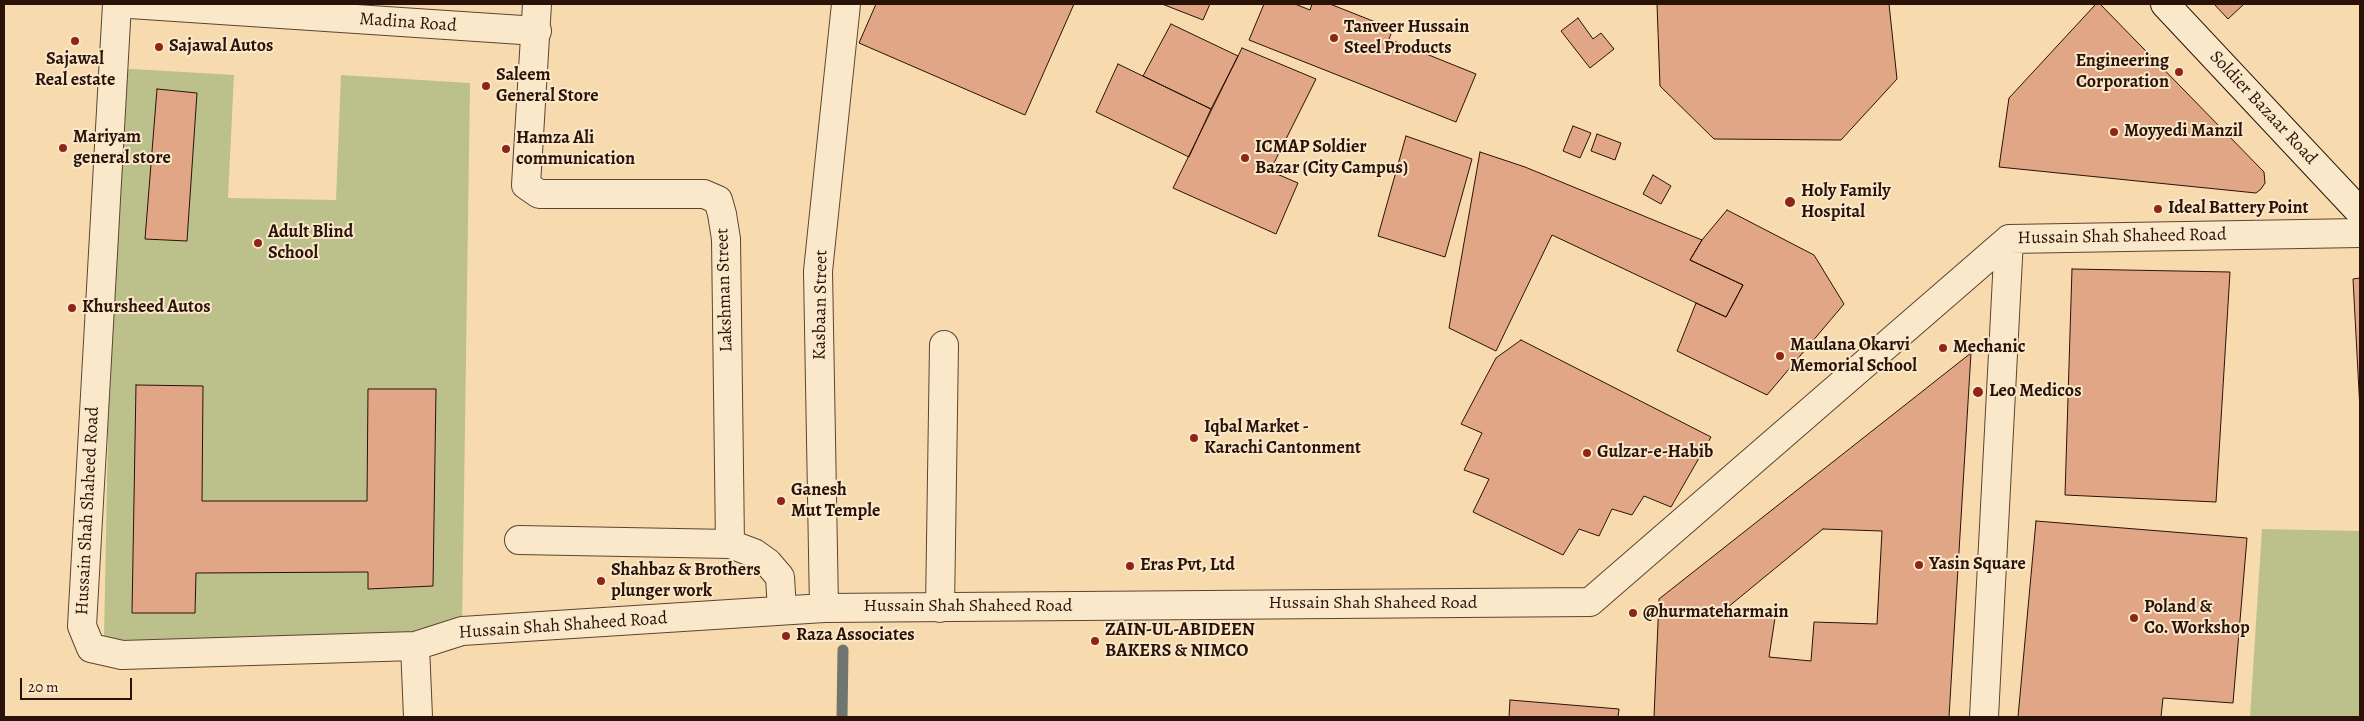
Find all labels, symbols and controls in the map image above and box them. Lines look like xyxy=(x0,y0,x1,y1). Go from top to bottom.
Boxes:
street label: Madina Road xyxy=(359,9,457,37)
place label: Tanveer Hussain Steel Products xyxy=(1344,17,1469,59)
marker: Tanveer Hussain Steel Products xyxy=(1328,32,1340,44)
marker: Sajawal Real estate xyxy=(69,35,81,47)
place label: Sajawal Autos xyxy=(169,36,273,58)
marker: Sajawal Autos xyxy=(153,41,165,53)
street label: Soldier Bazaar Road xyxy=(2205,47,2321,169)
place label: Sajawal Real estate xyxy=(35,49,115,92)
place label: Engineering Corporation xyxy=(2075,51,2169,94)
place label: Saleem General Store xyxy=(496,65,599,108)
marker: Engineering Corporation xyxy=(2173,66,2185,78)
marker: Saleem General Store xyxy=(480,80,492,92)
place label: Moyyedi Manzil xyxy=(2124,121,2243,143)
marker: Moyyedi Manzil xyxy=(2108,126,2120,138)
place label: Mariyam general store xyxy=(73,127,171,170)
place label: Hamza Ali communication xyxy=(516,128,635,170)
place label: ICMAP Soldier Bazar (City Campus) xyxy=(1255,137,1408,180)
marker: Mariyam general store xyxy=(57,142,69,154)
marker: Hamza Ali communication xyxy=(500,143,512,155)
marker: ICMAP Soldier Bazar (City Campus) xyxy=(1239,152,1251,164)
place label: Holy Family Hospital xyxy=(1801,181,1891,223)
marker: Holy Family Hospital xyxy=(1783,195,1797,209)
place label: Ideal Battery Point xyxy=(2168,198,2309,220)
marker: Ideal Battery Point xyxy=(2152,203,2164,215)
place label: Adult Blind School xyxy=(268,222,353,264)
street label: Hussain Shah Shaheed Road xyxy=(2017,224,2227,250)
street label: Lakshman Street xyxy=(712,227,738,353)
marker: Adult Blind School xyxy=(252,237,264,249)
street label: Kasbaan Street xyxy=(809,250,833,360)
place label: Khursheed Autos xyxy=(82,297,211,319)
marker: Khursheed Autos xyxy=(66,302,78,314)
place label: Maulana Okarvi Memorial School xyxy=(1790,335,1917,378)
place label: Mechanic xyxy=(1953,337,2025,359)
marker: Mechanic xyxy=(1937,342,1949,354)
marker: Maulana Okarvi Memorial School xyxy=(1774,350,1786,362)
place label: Leo Medicos xyxy=(1989,381,2081,403)
marker: Leo Medicos xyxy=(1971,385,1985,399)
street label: Hussain Shah Shaheed Road xyxy=(72,406,104,616)
place label: Iqbal Market - Karachi Cantonment xyxy=(1204,417,1361,459)
marker: Iqbal Market - Karachi Cantonment xyxy=(1188,432,1200,444)
place label: Gulzar-e-Habib xyxy=(1597,442,1713,464)
marker: Gulzar-e-Habib xyxy=(1581,447,1593,459)
place label: Ganesh Mut Temple xyxy=(791,480,880,522)
marker: Ganesh Mut Temple xyxy=(775,495,787,507)
place label: Yasin Square xyxy=(1929,554,2026,576)
place label: Eras Pvt, Ltd xyxy=(1140,555,1235,577)
marker: Yasin Square xyxy=(1913,559,1925,571)
place label: Shahbaz & Brothers plunger work xyxy=(611,560,761,602)
marker: Eras Pvt, Ltd xyxy=(1124,560,1136,572)
marker: Shahbaz & Brothers plunger work xyxy=(595,575,607,587)
street label: Hussain Shah Shaheed Road xyxy=(1268,593,1478,615)
street label: Hussain Shah Shaheed Road xyxy=(863,596,1073,618)
place label: Poland & Co. Workshop xyxy=(2144,597,2250,640)
place label: @hurmateharmain xyxy=(1643,602,1789,624)
marker: @hurmateharmain xyxy=(1627,607,1639,619)
street label: Hussain Shah Shaheed Road xyxy=(458,608,668,644)
marker: Poland & Co. Workshop xyxy=(2128,612,2140,624)
place label: ZAIN-UL-ABIDEEN BAKERS & NIMCO xyxy=(1105,620,1255,662)
place label: Raza Associates xyxy=(796,625,915,647)
marker: Raza Associates xyxy=(780,630,792,642)
marker: ZAIN-UL-ABIDEEN BAKERS & NIMCO xyxy=(1089,635,1101,647)
scale bar xyxy=(22,668,135,700)
text: 20 m xyxy=(28,677,59,697)

